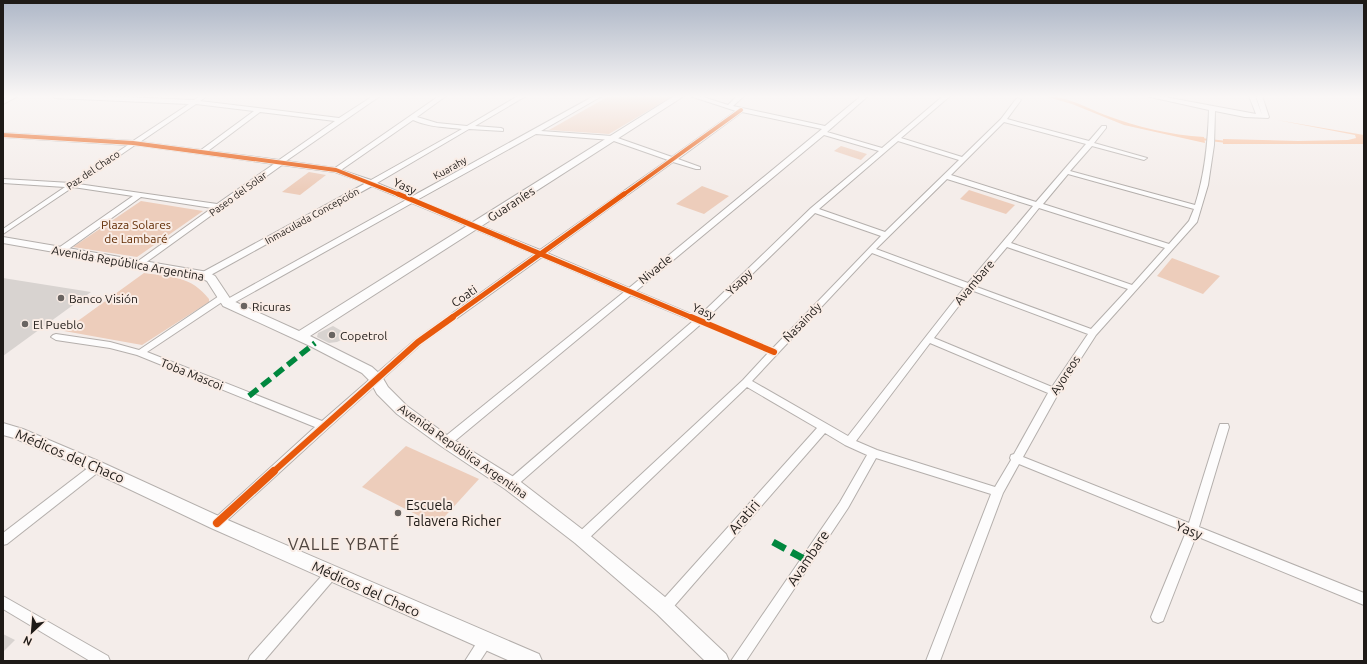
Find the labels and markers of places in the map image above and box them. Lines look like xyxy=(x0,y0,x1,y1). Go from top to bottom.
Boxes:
place label: Banco Visión xyxy=(69,292,138,305)
marker: Banco Visión xyxy=(56,293,66,303)
place label: Ricuras xyxy=(252,300,291,313)
marker: Ricuras xyxy=(239,301,249,311)
place label: El Pueblo xyxy=(33,318,83,331)
marker: El Pueblo xyxy=(20,319,30,329)
place label: Copetrol xyxy=(340,329,387,342)
marker: Copetrol xyxy=(327,330,337,340)
place label: Escuela Talavera Richer xyxy=(406,497,502,529)
marker: Escuela Talavera Richer xyxy=(393,508,403,518)

